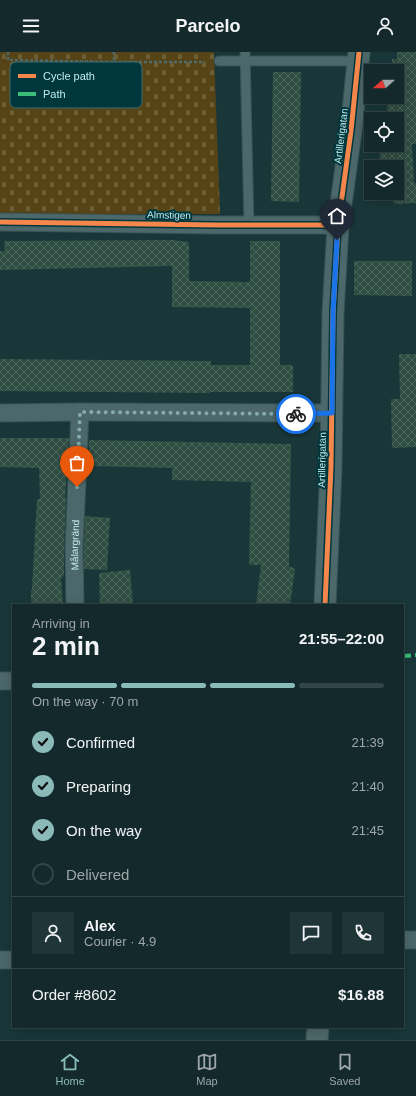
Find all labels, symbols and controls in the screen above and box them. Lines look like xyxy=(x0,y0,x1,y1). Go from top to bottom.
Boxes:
icon: menu xyxy=(20,15,42,37)
icon: person xyxy=(374,15,396,37)
text: Parcelo xyxy=(175,16,241,36)
legend xyxy=(10,62,142,108)
north arrow xyxy=(364,64,404,104)
map controls xyxy=(364,64,404,200)
text: Cycle path xyxy=(43,70,95,82)
text: Path xyxy=(43,88,66,100)
street label: Artillerigatan xyxy=(332,108,350,164)
button: locate xyxy=(364,112,404,152)
button: layers xyxy=(364,160,404,200)
pin xyxy=(320,199,354,240)
icon: home xyxy=(326,205,348,227)
street label: Almstigen xyxy=(147,209,191,221)
courier xyxy=(276,394,316,434)
icon: bike xyxy=(285,403,307,425)
street label: Artillerigatan xyxy=(316,432,328,488)
pin xyxy=(60,446,94,487)
icon: bag xyxy=(66,452,88,474)
street label: Målargränd xyxy=(68,519,81,570)
text: Arriving in xyxy=(32,616,90,631)
text: 21:55–22:00 xyxy=(299,630,384,647)
text: 2 min xyxy=(32,631,100,661)
text: On the way · 70 m xyxy=(32,694,138,709)
icon: check xyxy=(32,731,54,753)
text: Confirmed xyxy=(66,734,135,751)
text: 21:39 xyxy=(351,735,384,750)
icon: check xyxy=(32,775,54,797)
text: Preparing xyxy=(66,778,131,795)
text: 21:40 xyxy=(351,779,384,794)
icon: check xyxy=(32,819,54,841)
text: On the way xyxy=(66,822,142,839)
text: 21:45 xyxy=(351,823,384,838)
text: Delivered xyxy=(66,866,129,883)
button: person xyxy=(32,912,74,954)
button: chat xyxy=(290,912,332,954)
button: phone xyxy=(342,912,384,954)
text: Alex xyxy=(84,917,116,934)
text: Courier · 4.9 xyxy=(84,934,156,949)
text: Order #8602 xyxy=(32,986,116,1003)
text: $16.88 xyxy=(338,986,384,1003)
tab: Home xyxy=(56,1051,85,1087)
tab: Map xyxy=(196,1051,218,1087)
tab: Saved xyxy=(329,1051,360,1087)

